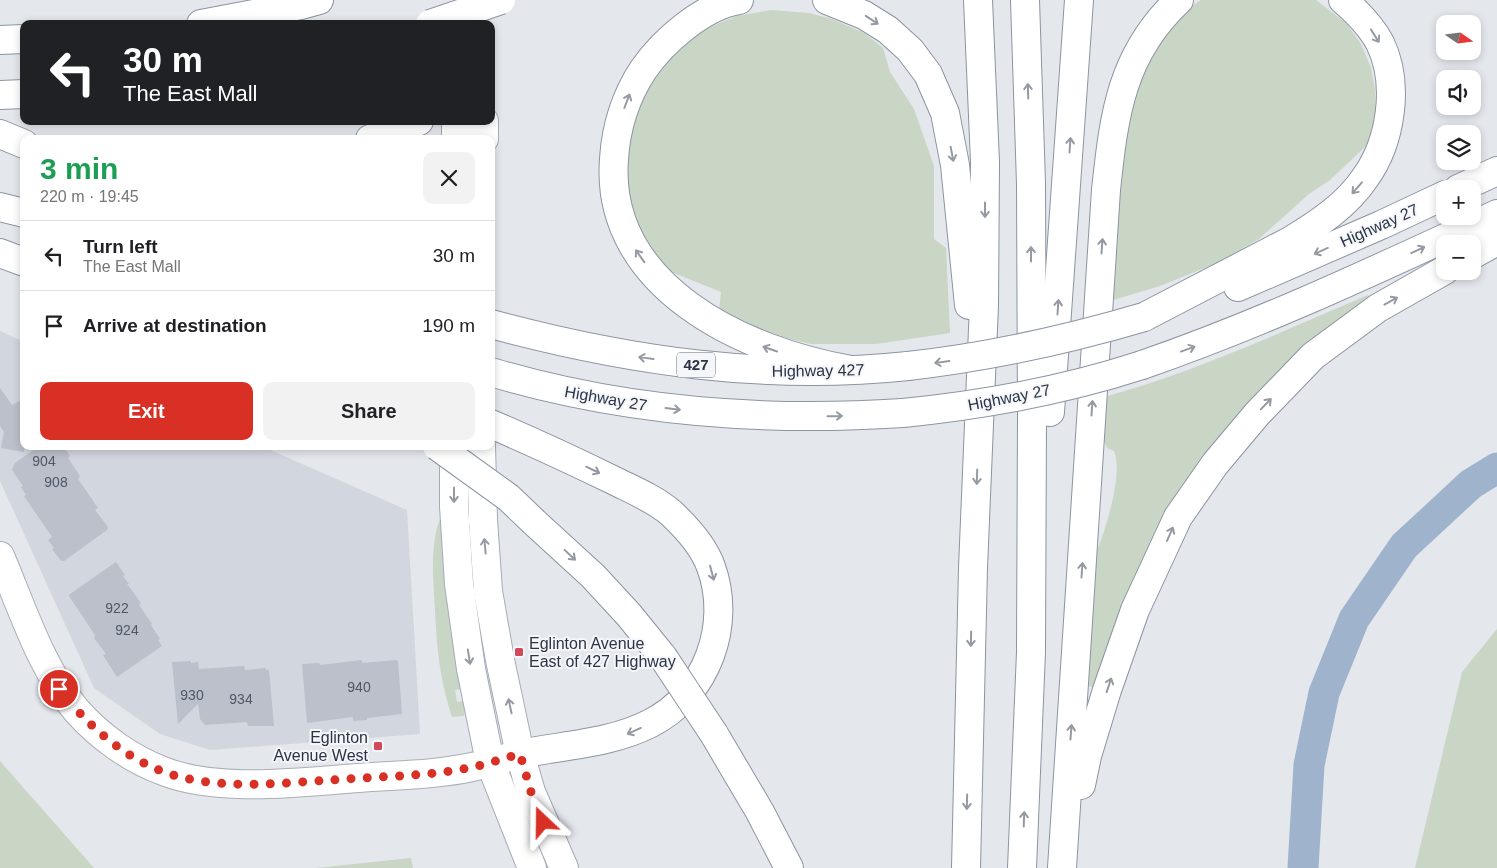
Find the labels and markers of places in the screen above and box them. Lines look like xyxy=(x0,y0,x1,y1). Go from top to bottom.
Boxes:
place label: Eglinton Avenue East of 427 Highway xyxy=(529,635,676,670)
marker: Eglinton Avenue East of 427 Highway xyxy=(513,646,525,658)
pin xyxy=(38,668,80,710)
place label: Eglinton Avenue West xyxy=(273,729,369,764)
marker: Eglinton Avenue West xyxy=(372,740,384,752)

